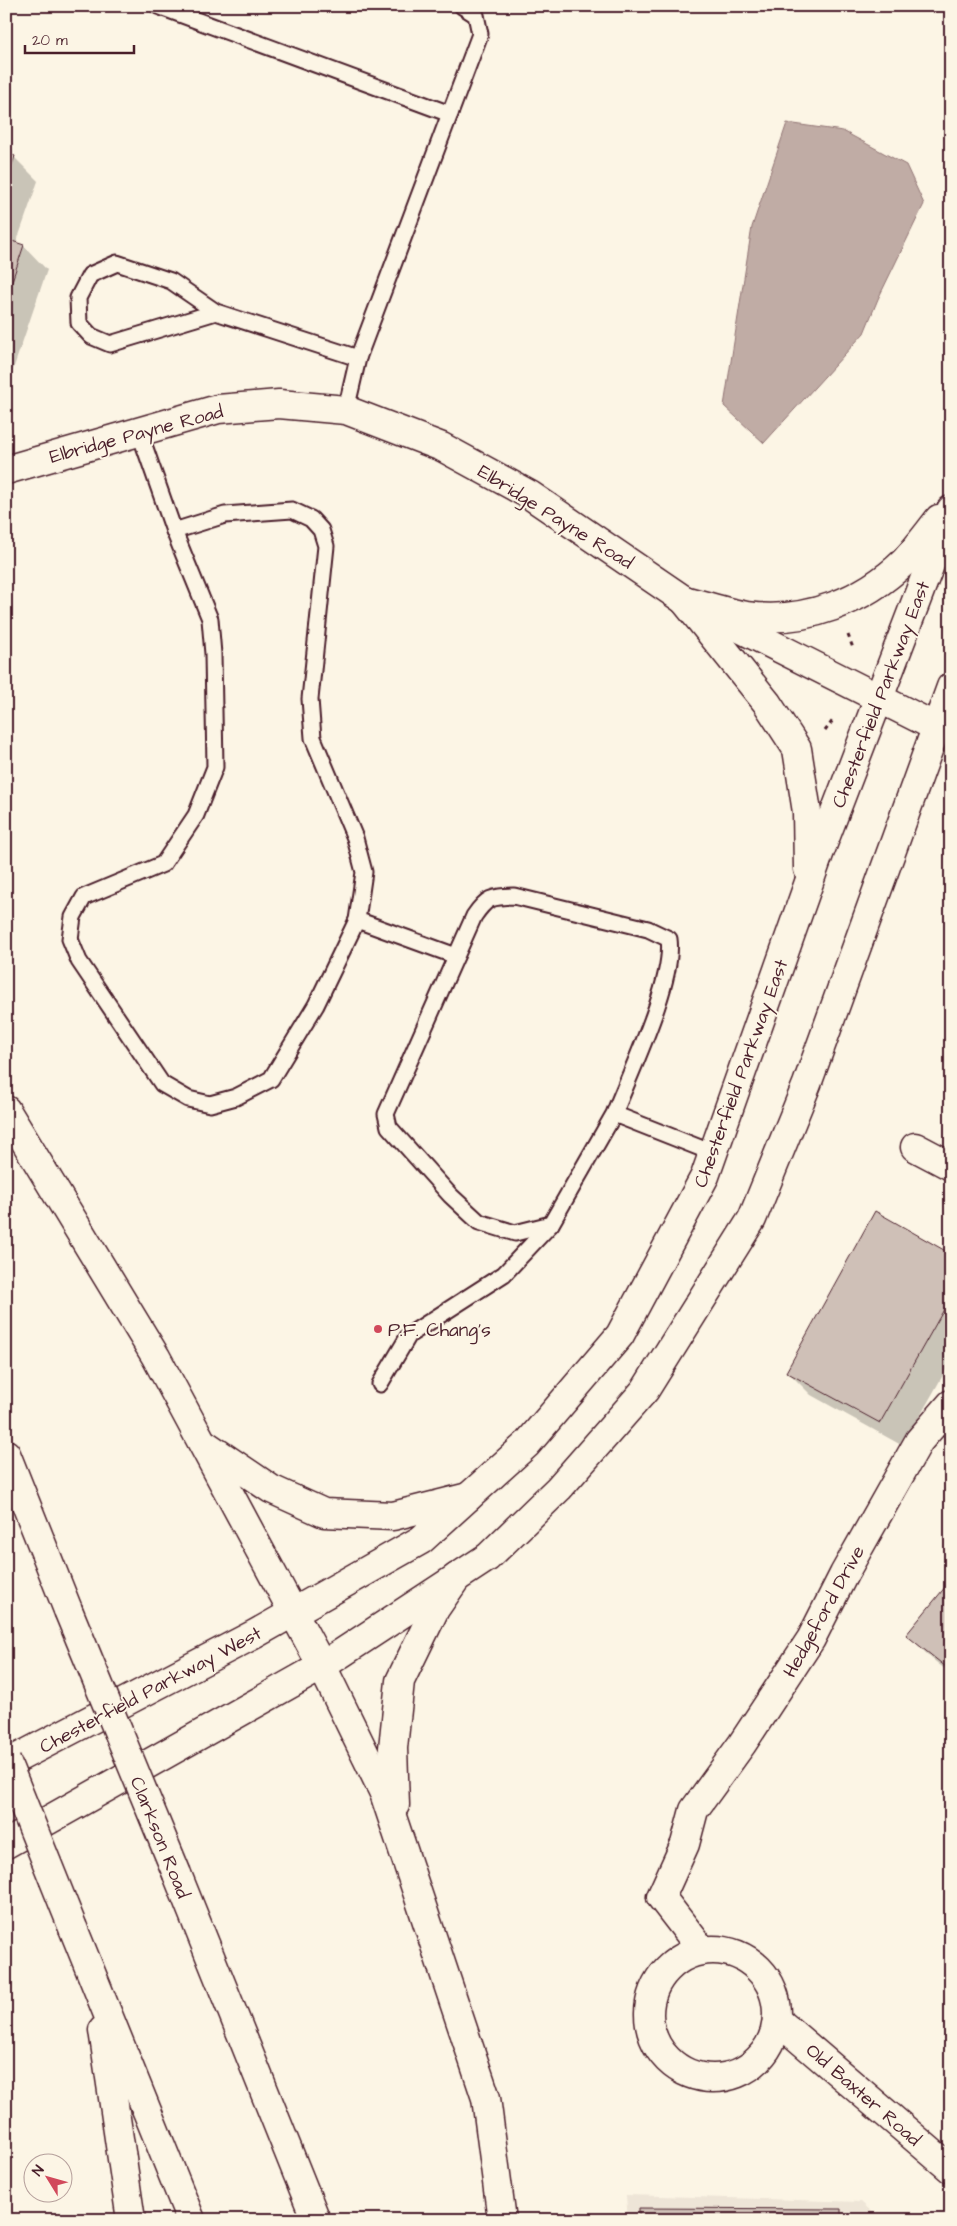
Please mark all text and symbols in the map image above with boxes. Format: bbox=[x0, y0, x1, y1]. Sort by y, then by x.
scale bar bbox=[25, 22, 134, 54]
text: 20 m bbox=[32, 30, 68, 51]
street label: Elbridge Payne Road bbox=[46, 398, 227, 472]
street label: Elbridge Payne Road bbox=[472, 458, 638, 577]
street label: Chesterfield Parkway East bbox=[826, 577, 938, 812]
street label: Chesterfield Parkway East bbox=[688, 955, 796, 1192]
place label: P.F. Chang's bbox=[388, 1317, 491, 1345]
marker: P.F. Chang's bbox=[372, 1323, 384, 1335]
street label: Hedgeford Drive bbox=[777, 1541, 873, 1683]
street label: Chesterfield Parkway West bbox=[35, 1620, 267, 1761]
street label: Clarkson Road bbox=[123, 1773, 196, 1903]
street label: Old Baxter Road bbox=[799, 2037, 927, 2153]
north arrow bbox=[22, 2154, 72, 2204]
text: N bbox=[28, 2161, 49, 2180]

